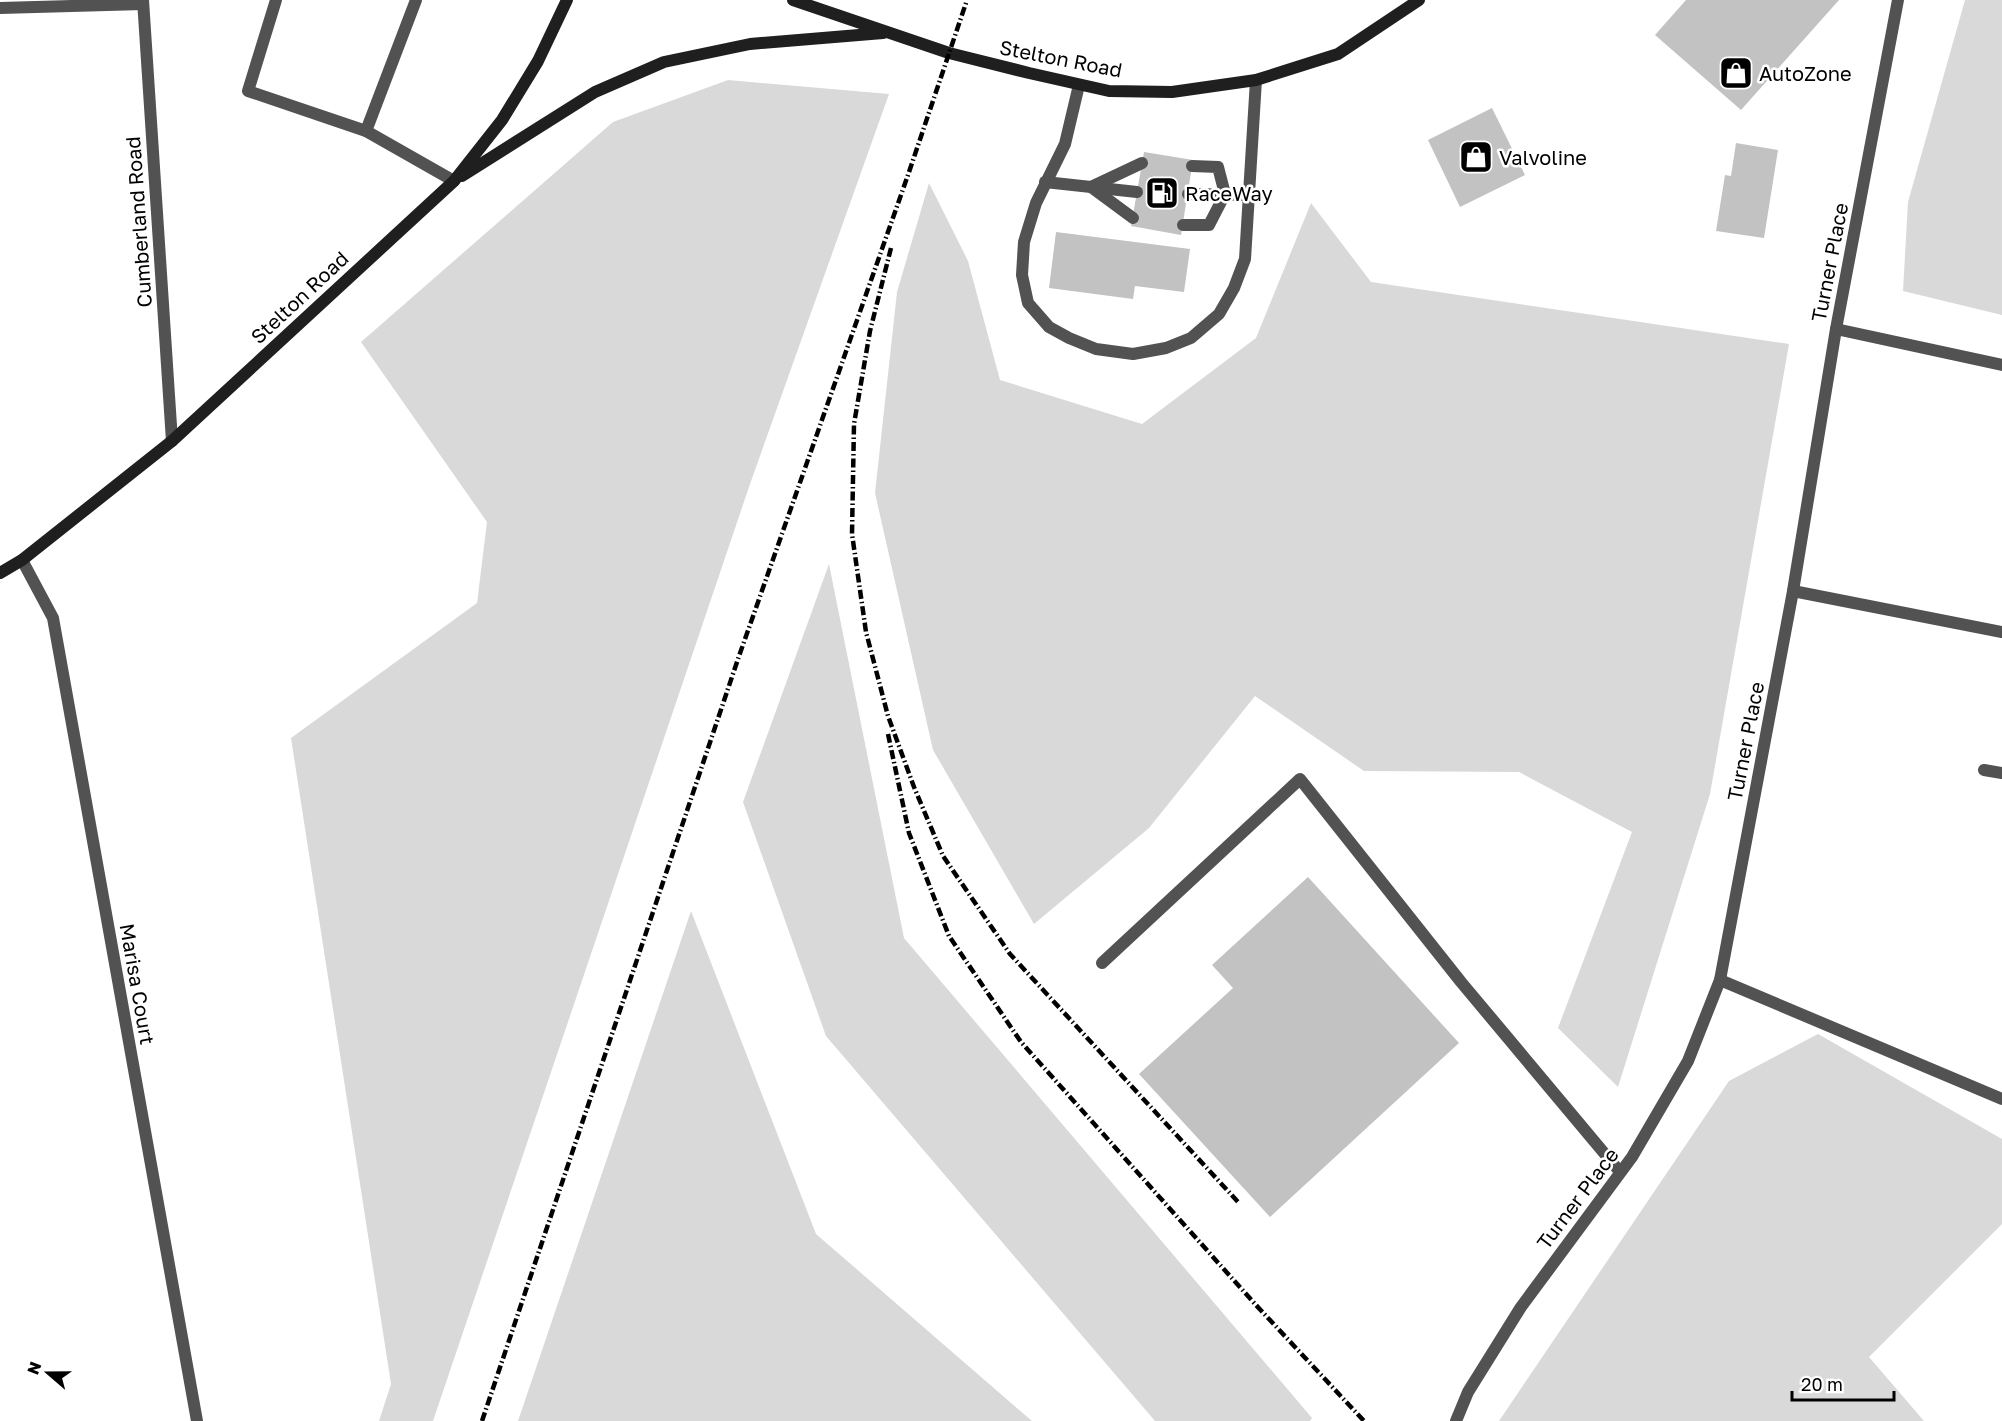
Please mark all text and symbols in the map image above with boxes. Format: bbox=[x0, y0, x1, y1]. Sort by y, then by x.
street label: Stelton Road bbox=[998, 34, 1124, 82]
shop icon: AutoZone bbox=[1718, 55, 1754, 91]
place label: AutoZone bbox=[1759, 61, 1852, 85]
street label: Cumberland Road bbox=[120, 136, 156, 308]
shop icon: Valvoline bbox=[1458, 139, 1494, 175]
place label: Valvoline bbox=[1499, 145, 1587, 169]
fuel station icon: RaceWay bbox=[1144, 175, 1180, 211]
place label: RaceWay bbox=[1185, 181, 1273, 205]
street label: Turner Place bbox=[1806, 201, 1852, 323]
street label: Stelton Road bbox=[245, 246, 353, 348]
street label: Turner Place bbox=[1722, 680, 1768, 802]
street label: Marisa Court bbox=[116, 922, 160, 1046]
street label: Turner Place bbox=[1531, 1143, 1623, 1253]
north arrow bbox=[18, 1343, 78, 1403]
text: N bbox=[22, 1359, 45, 1377]
scale bar bbox=[1792, 1364, 1894, 1402]
text: 20 m bbox=[1801, 1373, 1843, 1395]

